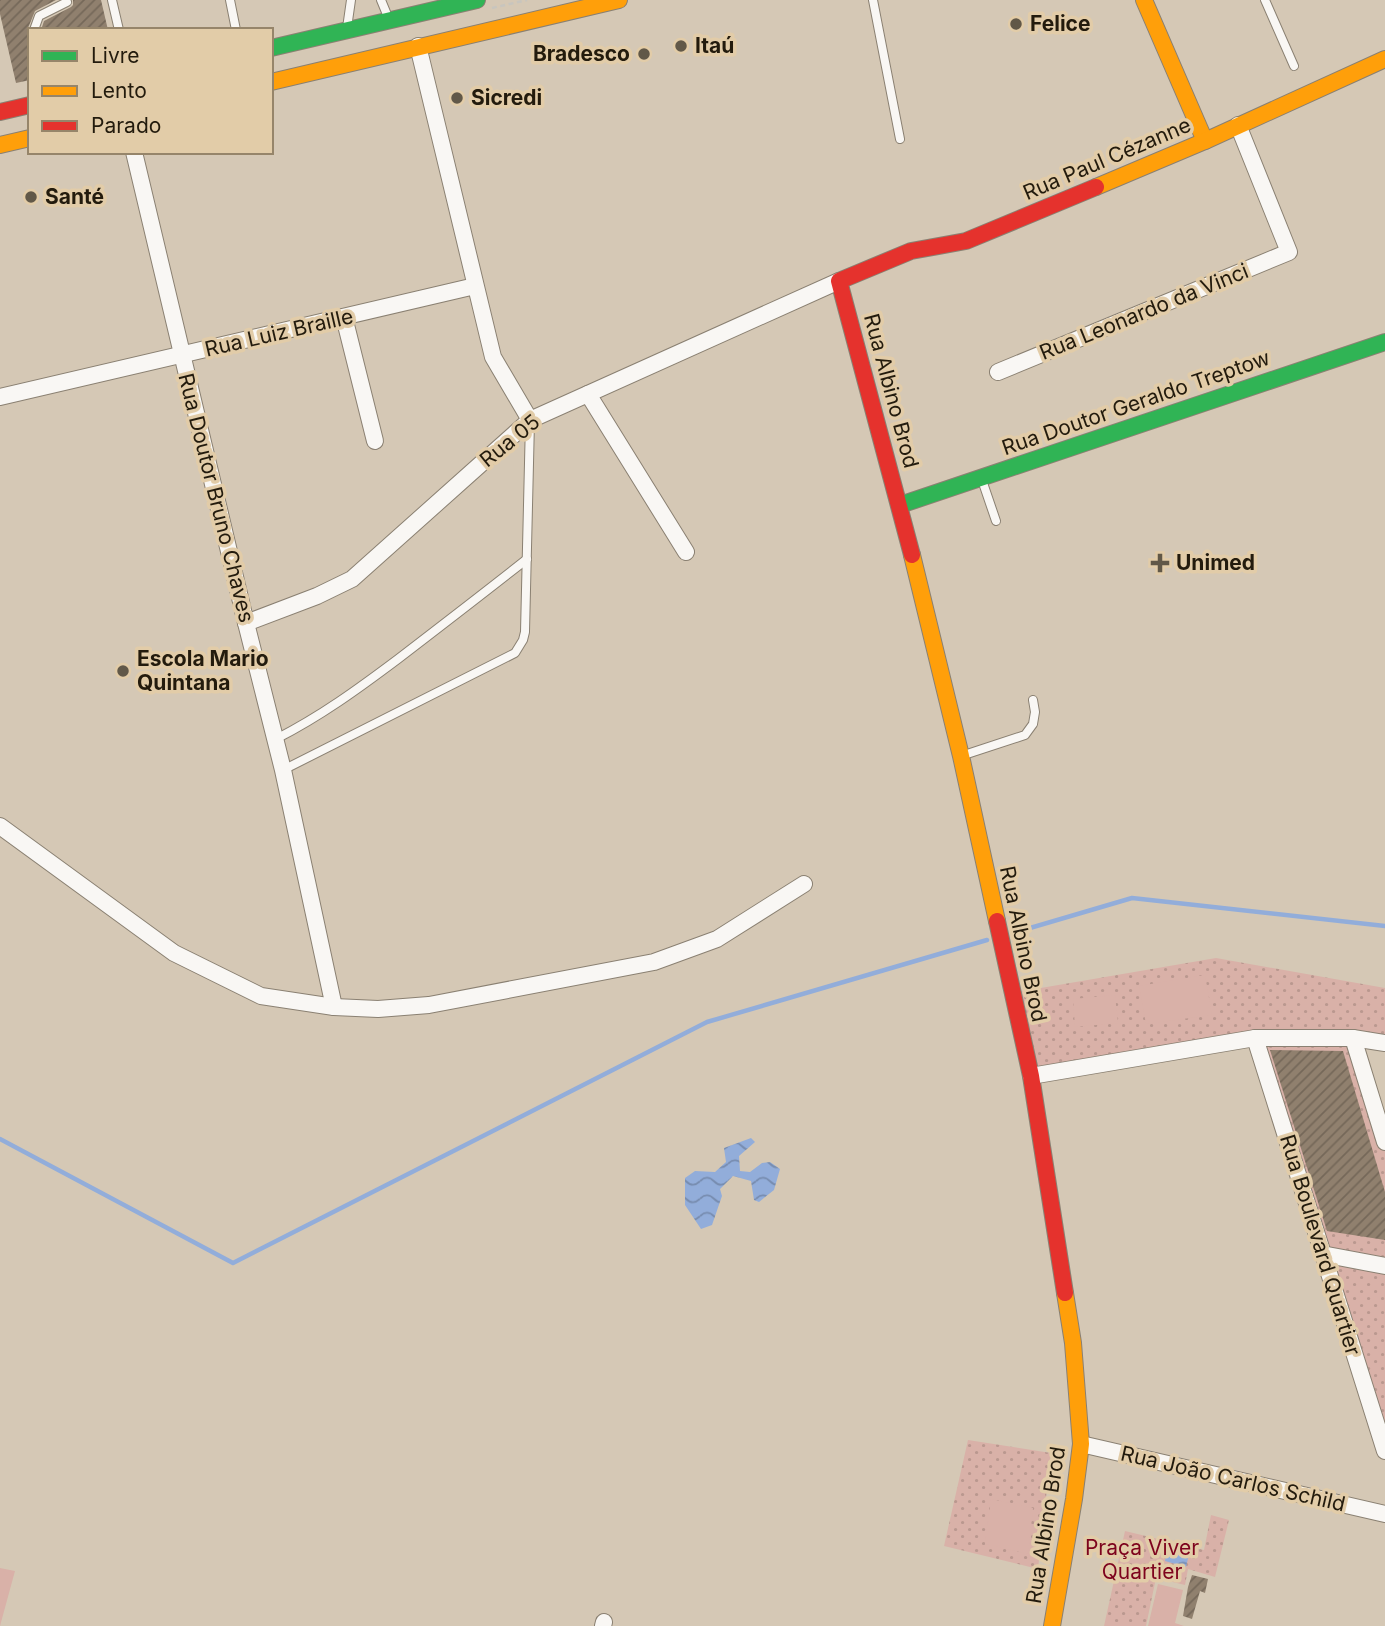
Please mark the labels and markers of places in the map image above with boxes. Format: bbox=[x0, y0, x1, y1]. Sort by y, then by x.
place label: Felice bbox=[1030, 11, 1090, 36]
marker: Felice bbox=[1008, 16, 1024, 32]
place label: Itaú bbox=[695, 33, 734, 58]
marker: Itaú bbox=[673, 38, 689, 54]
place label: Bradesco bbox=[533, 41, 630, 66]
marker: Bradesco bbox=[636, 46, 652, 62]
place label: Sicredi bbox=[471, 85, 542, 110]
marker: Sicredi bbox=[449, 90, 465, 106]
place label: Santé bbox=[45, 184, 104, 209]
marker: Santé bbox=[23, 189, 39, 205]
place label: Unimed bbox=[1176, 550, 1255, 575]
marker: Unimed bbox=[1150, 553, 1170, 573]
place label: Escola Mario Quintana bbox=[137, 646, 269, 695]
marker: Escola Mario Quintana bbox=[115, 663, 131, 679]

